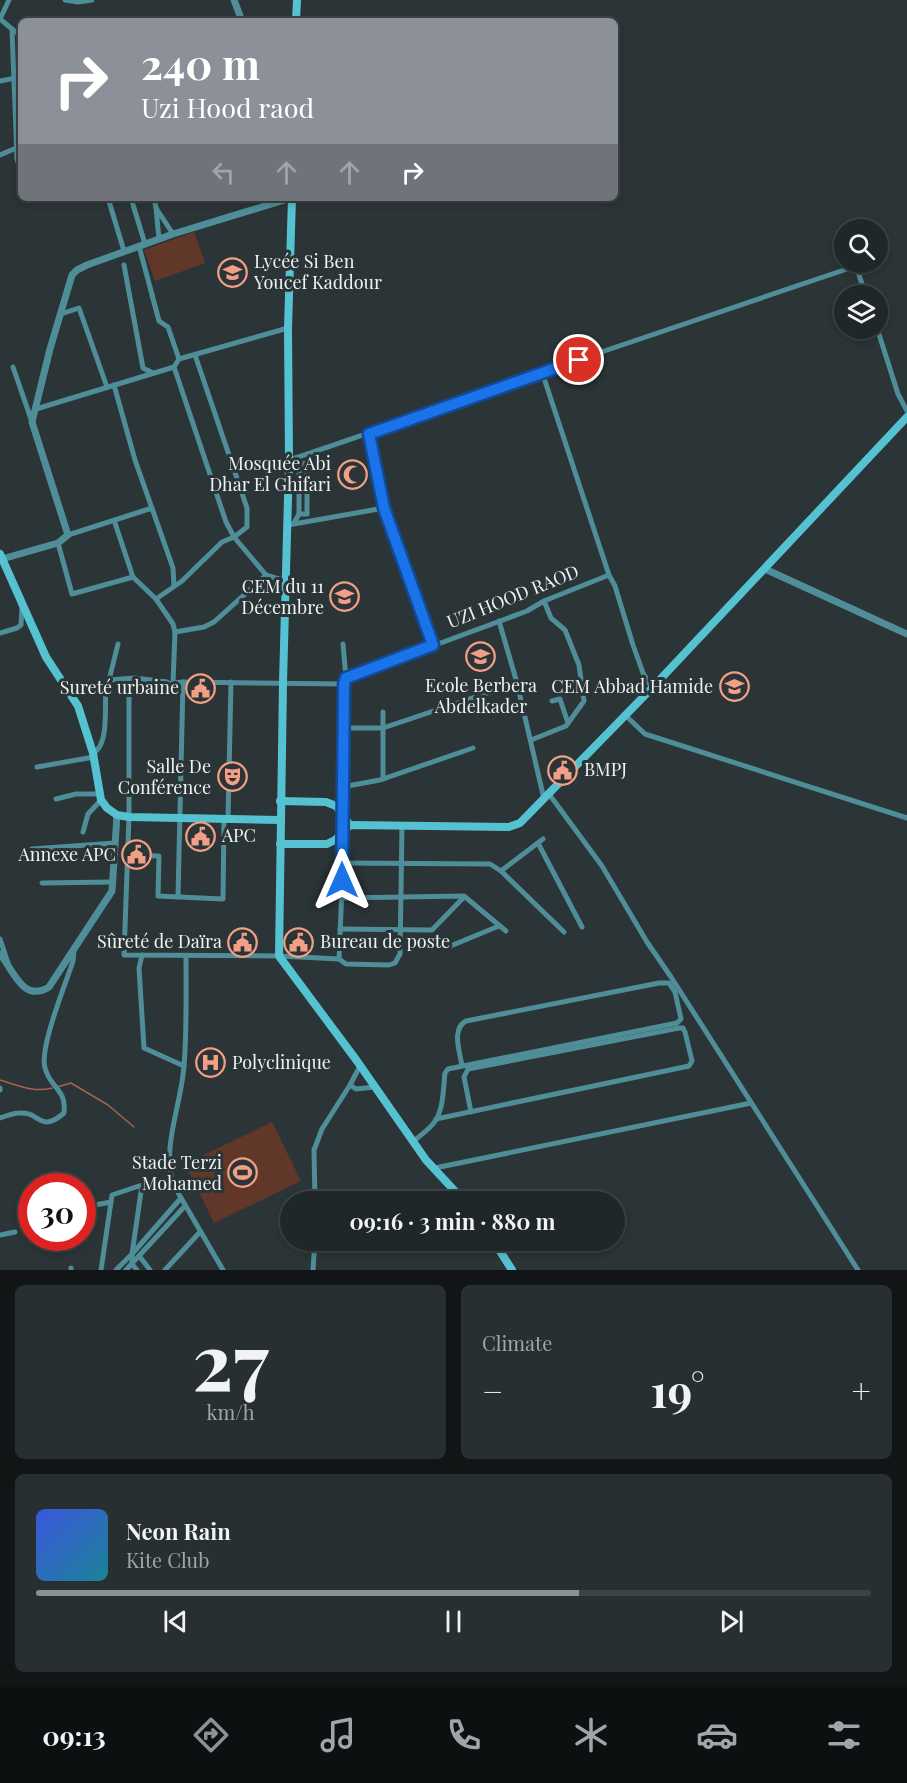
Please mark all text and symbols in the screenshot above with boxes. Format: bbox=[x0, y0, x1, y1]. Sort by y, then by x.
text: 240 m bbox=[141, 35, 260, 91]
icon: right bbox=[42, 42, 120, 120]
text: Uzi Hood raod bbox=[141, 89, 314, 125]
icon: left bbox=[207, 156, 240, 189]
icon: ahead bbox=[270, 156, 303, 189]
icon: ahead bbox=[333, 156, 366, 189]
icon: right bbox=[396, 156, 429, 189]
map controls bbox=[834, 219, 888, 339]
button: search bbox=[834, 219, 888, 273]
place label: Lycée Si Ben Youcef Kaddour bbox=[253, 249, 382, 294]
school or university icon: Lycée Si Ben Youcef Kaddour bbox=[217, 256, 249, 288]
button: layers bbox=[834, 285, 888, 339]
pin bbox=[553, 334, 604, 385]
icon: arrive bbox=[562, 343, 595, 376]
place label: Mosquée Abi Dhar El Ghifari bbox=[209, 451, 331, 496]
mosque icon: Mosquée Abi Dhar El Ghifari bbox=[336, 458, 368, 490]
street label: UZI HOOD RAOD bbox=[443, 559, 582, 633]
place label: CEM du 11 Décembre bbox=[241, 574, 324, 619]
school or university icon: CEM du 11 Décembre bbox=[329, 581, 361, 613]
school or university icon: Ecole Berbera Abdelkader bbox=[465, 641, 497, 673]
school or university icon: CEM Abbad Hamide bbox=[718, 671, 750, 703]
public building icon: Sureté urbaine bbox=[184, 672, 216, 704]
place label: Ecole Berbera Abdelkader bbox=[425, 673, 537, 718]
place label: CEM Abbad Hamide bbox=[551, 674, 713, 698]
place label: Sureté urbaine bbox=[60, 675, 179, 699]
place label: Salle De Conférence bbox=[118, 754, 211, 799]
public building icon: BMPJ bbox=[547, 754, 579, 786]
place label: BMPJ bbox=[584, 757, 627, 781]
theatre icon: Salle De Conférence bbox=[216, 761, 248, 793]
public building icon: APC bbox=[185, 820, 217, 852]
place label: APC bbox=[221, 823, 256, 847]
public building icon: Annexe APC bbox=[121, 839, 153, 871]
place label: Annexe APC bbox=[17, 842, 116, 866]
position arrow bbox=[310, 848, 374, 912]
public building icon: Sûreté de Daïra bbox=[227, 926, 259, 958]
public building icon: Bureau de poste bbox=[283, 926, 315, 958]
place label: Sûreté de Daïra bbox=[97, 929, 222, 953]
place label: Bureau de poste bbox=[320, 929, 450, 953]
hospital icon: Polyclinique bbox=[195, 1047, 227, 1079]
place label: Polyclinique bbox=[232, 1050, 331, 1074]
place label: Stade Terzi Mohamed bbox=[132, 1150, 223, 1195]
sports icon: Stade Terzi Mohamed bbox=[227, 1157, 259, 1189]
speed limit sign: 30 bbox=[18, 1173, 96, 1251]
text: 09:16 · 3 min · 880 m bbox=[349, 1206, 556, 1236]
text: 27 bbox=[192, 1307, 269, 1411]
text: Climate bbox=[482, 1329, 552, 1356]
text: 19° bbox=[650, 1359, 705, 1419]
text: − bbox=[482, 1368, 503, 1412]
text: + bbox=[852, 1368, 871, 1412]
text: km/h bbox=[207, 1398, 254, 1425]
text: Neon Rain bbox=[126, 1516, 231, 1546]
text: Kite Club bbox=[126, 1546, 210, 1573]
icon: previous bbox=[159, 1605, 192, 1638]
icon: pause bbox=[437, 1605, 470, 1638]
icon: next bbox=[715, 1605, 748, 1638]
icon: directions bbox=[190, 1714, 232, 1756]
icon: music bbox=[317, 1714, 359, 1756]
icon: phone bbox=[443, 1714, 485, 1756]
icon: climate bbox=[570, 1714, 612, 1756]
icon: car bbox=[696, 1714, 738, 1756]
icon: filters bbox=[823, 1714, 865, 1756]
text: 09:13 bbox=[42, 1717, 106, 1753]

